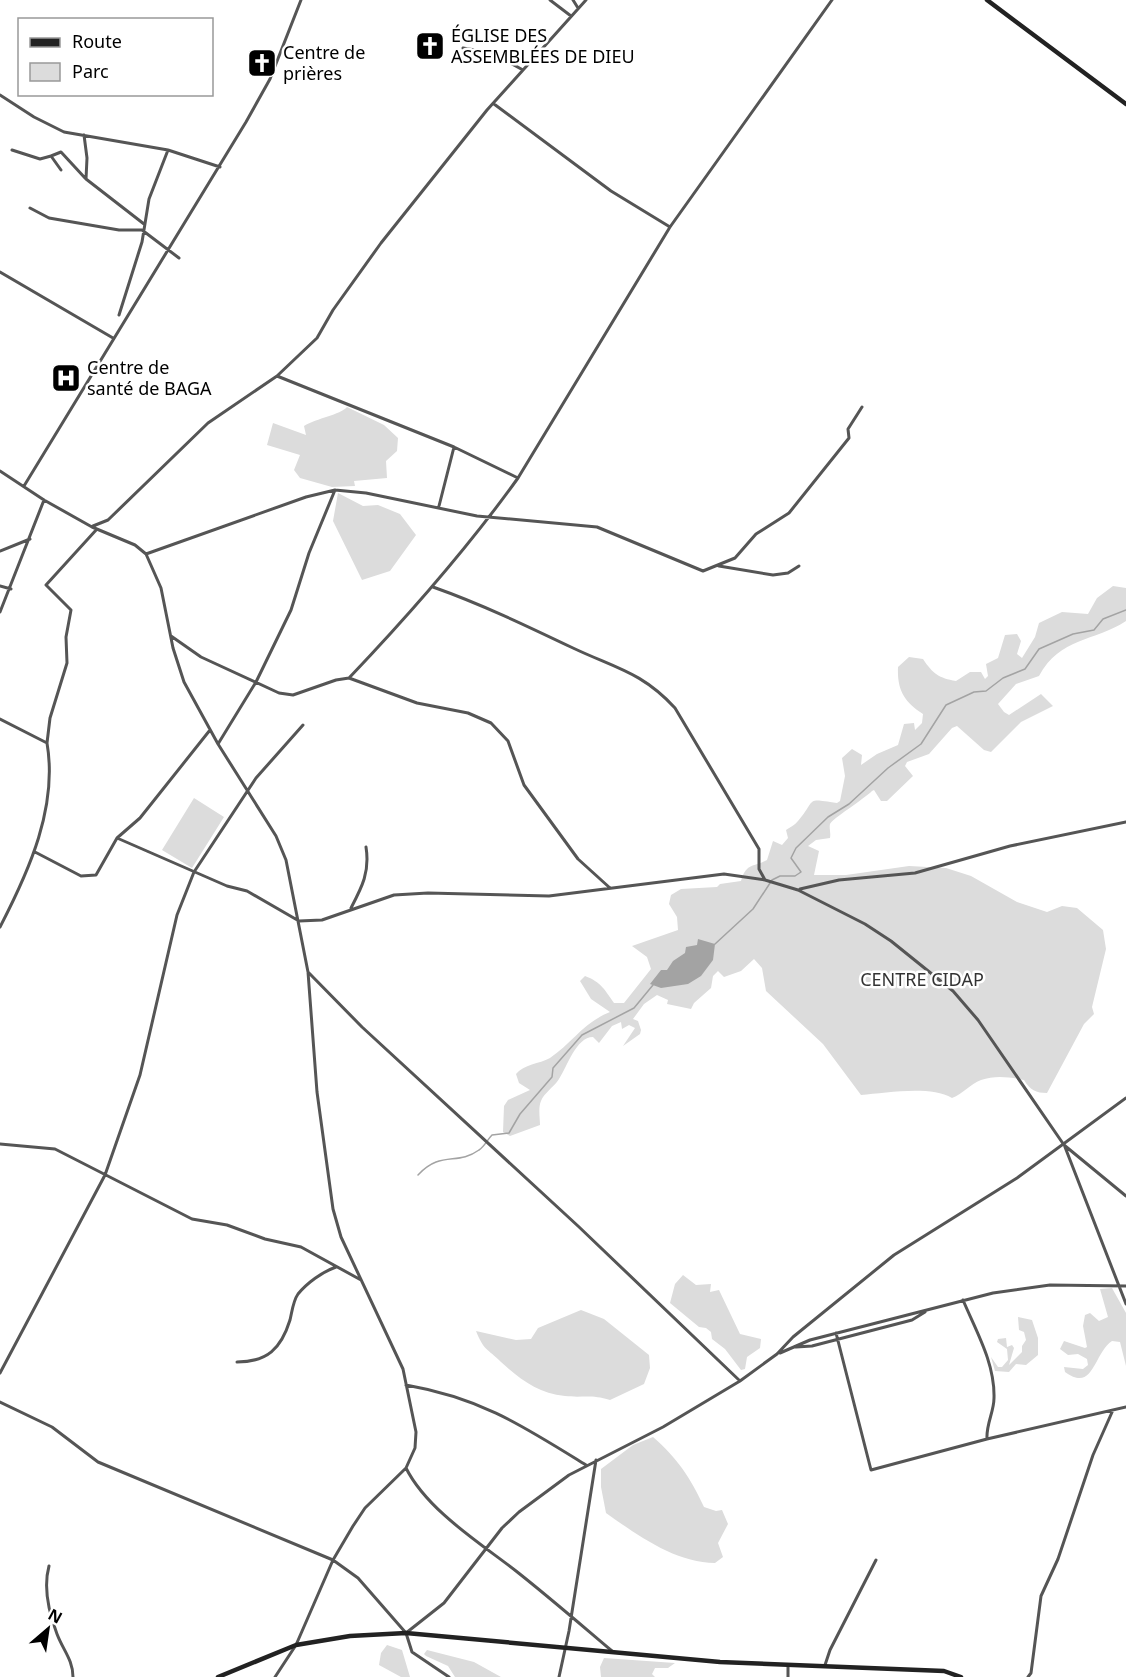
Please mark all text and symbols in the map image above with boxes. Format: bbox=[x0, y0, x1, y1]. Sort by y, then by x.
legend bbox=[18, 18, 213, 96]
place label: ÉGLISE DES ASSEMBLÉES DE DIEU bbox=[451, 23, 635, 68]
text: Route bbox=[72, 29, 122, 53]
church icon: ÉGLISE DES ASSEMBLÉES DE DIEU bbox=[414, 30, 446, 62]
place label: Centre de prières bbox=[283, 40, 365, 85]
church icon: Centre de prières bbox=[246, 47, 278, 79]
text: Parc bbox=[72, 59, 109, 83]
place label: Centre de santé de BAGA bbox=[87, 355, 212, 400]
hospital icon: Centre de santé de BAGA bbox=[50, 362, 82, 394]
park label: CENTRE CIDAP bbox=[860, 967, 984, 991]
north arrow bbox=[18, 1599, 78, 1659]
text: N bbox=[44, 1603, 66, 1629]

